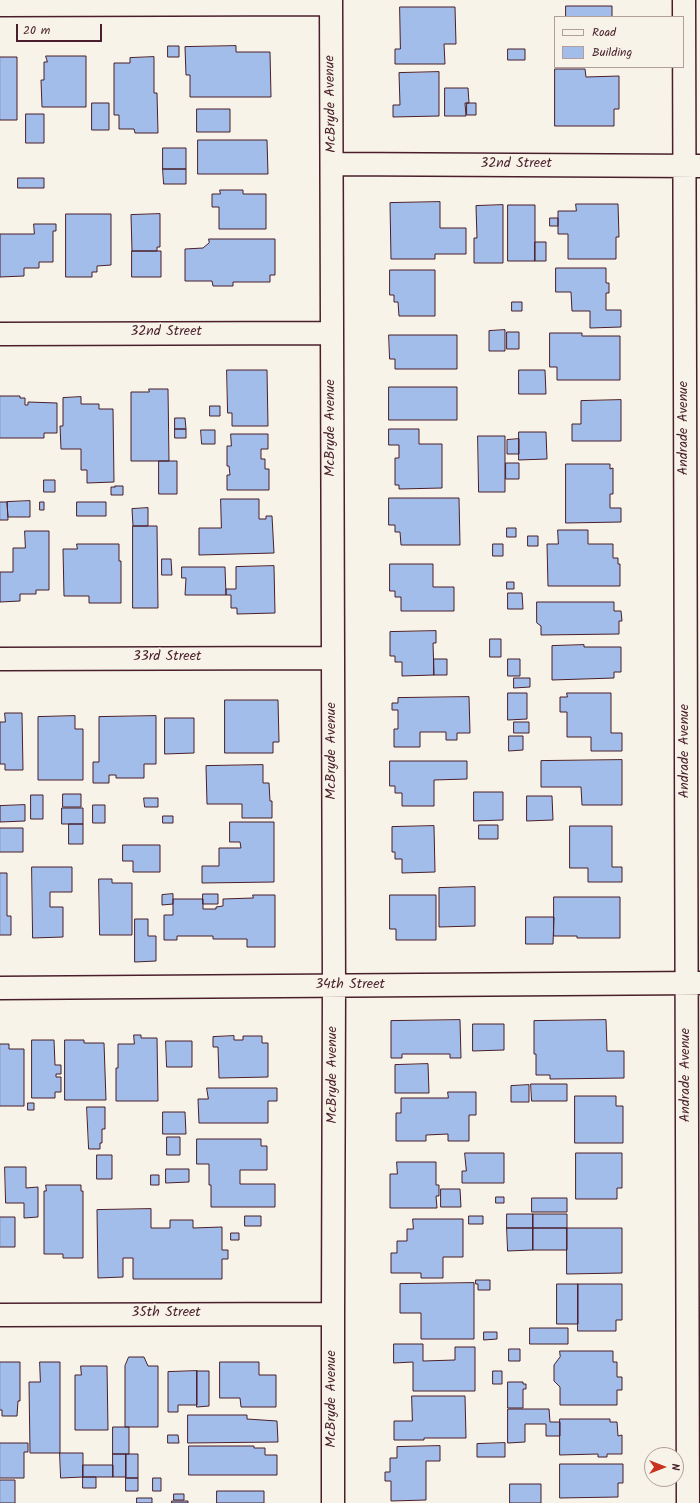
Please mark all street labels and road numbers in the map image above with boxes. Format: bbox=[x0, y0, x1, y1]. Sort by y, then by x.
street label: McBryde Avenue bbox=[323, 55, 341, 153]
street label: 32nd Street bbox=[480, 157, 552, 173]
street label: 32nd Street bbox=[130, 325, 202, 341]
street label: McBryde Avenue bbox=[324, 379, 340, 477]
street label: Andrade Avenue bbox=[677, 381, 693, 475]
street label: 33rd Street bbox=[133, 650, 201, 666]
street label: McBryde Avenue bbox=[325, 702, 341, 800]
street label: Andrade Avenue bbox=[678, 704, 694, 798]
street label: 34th Street bbox=[315, 978, 385, 994]
street label: McBryde Avenue bbox=[326, 1026, 342, 1124]
street label: Andrade Avenue bbox=[679, 1028, 695, 1122]
street label: 35th Street bbox=[131, 1306, 201, 1322]
street label: McBryde Avenue bbox=[325, 1350, 341, 1448]

